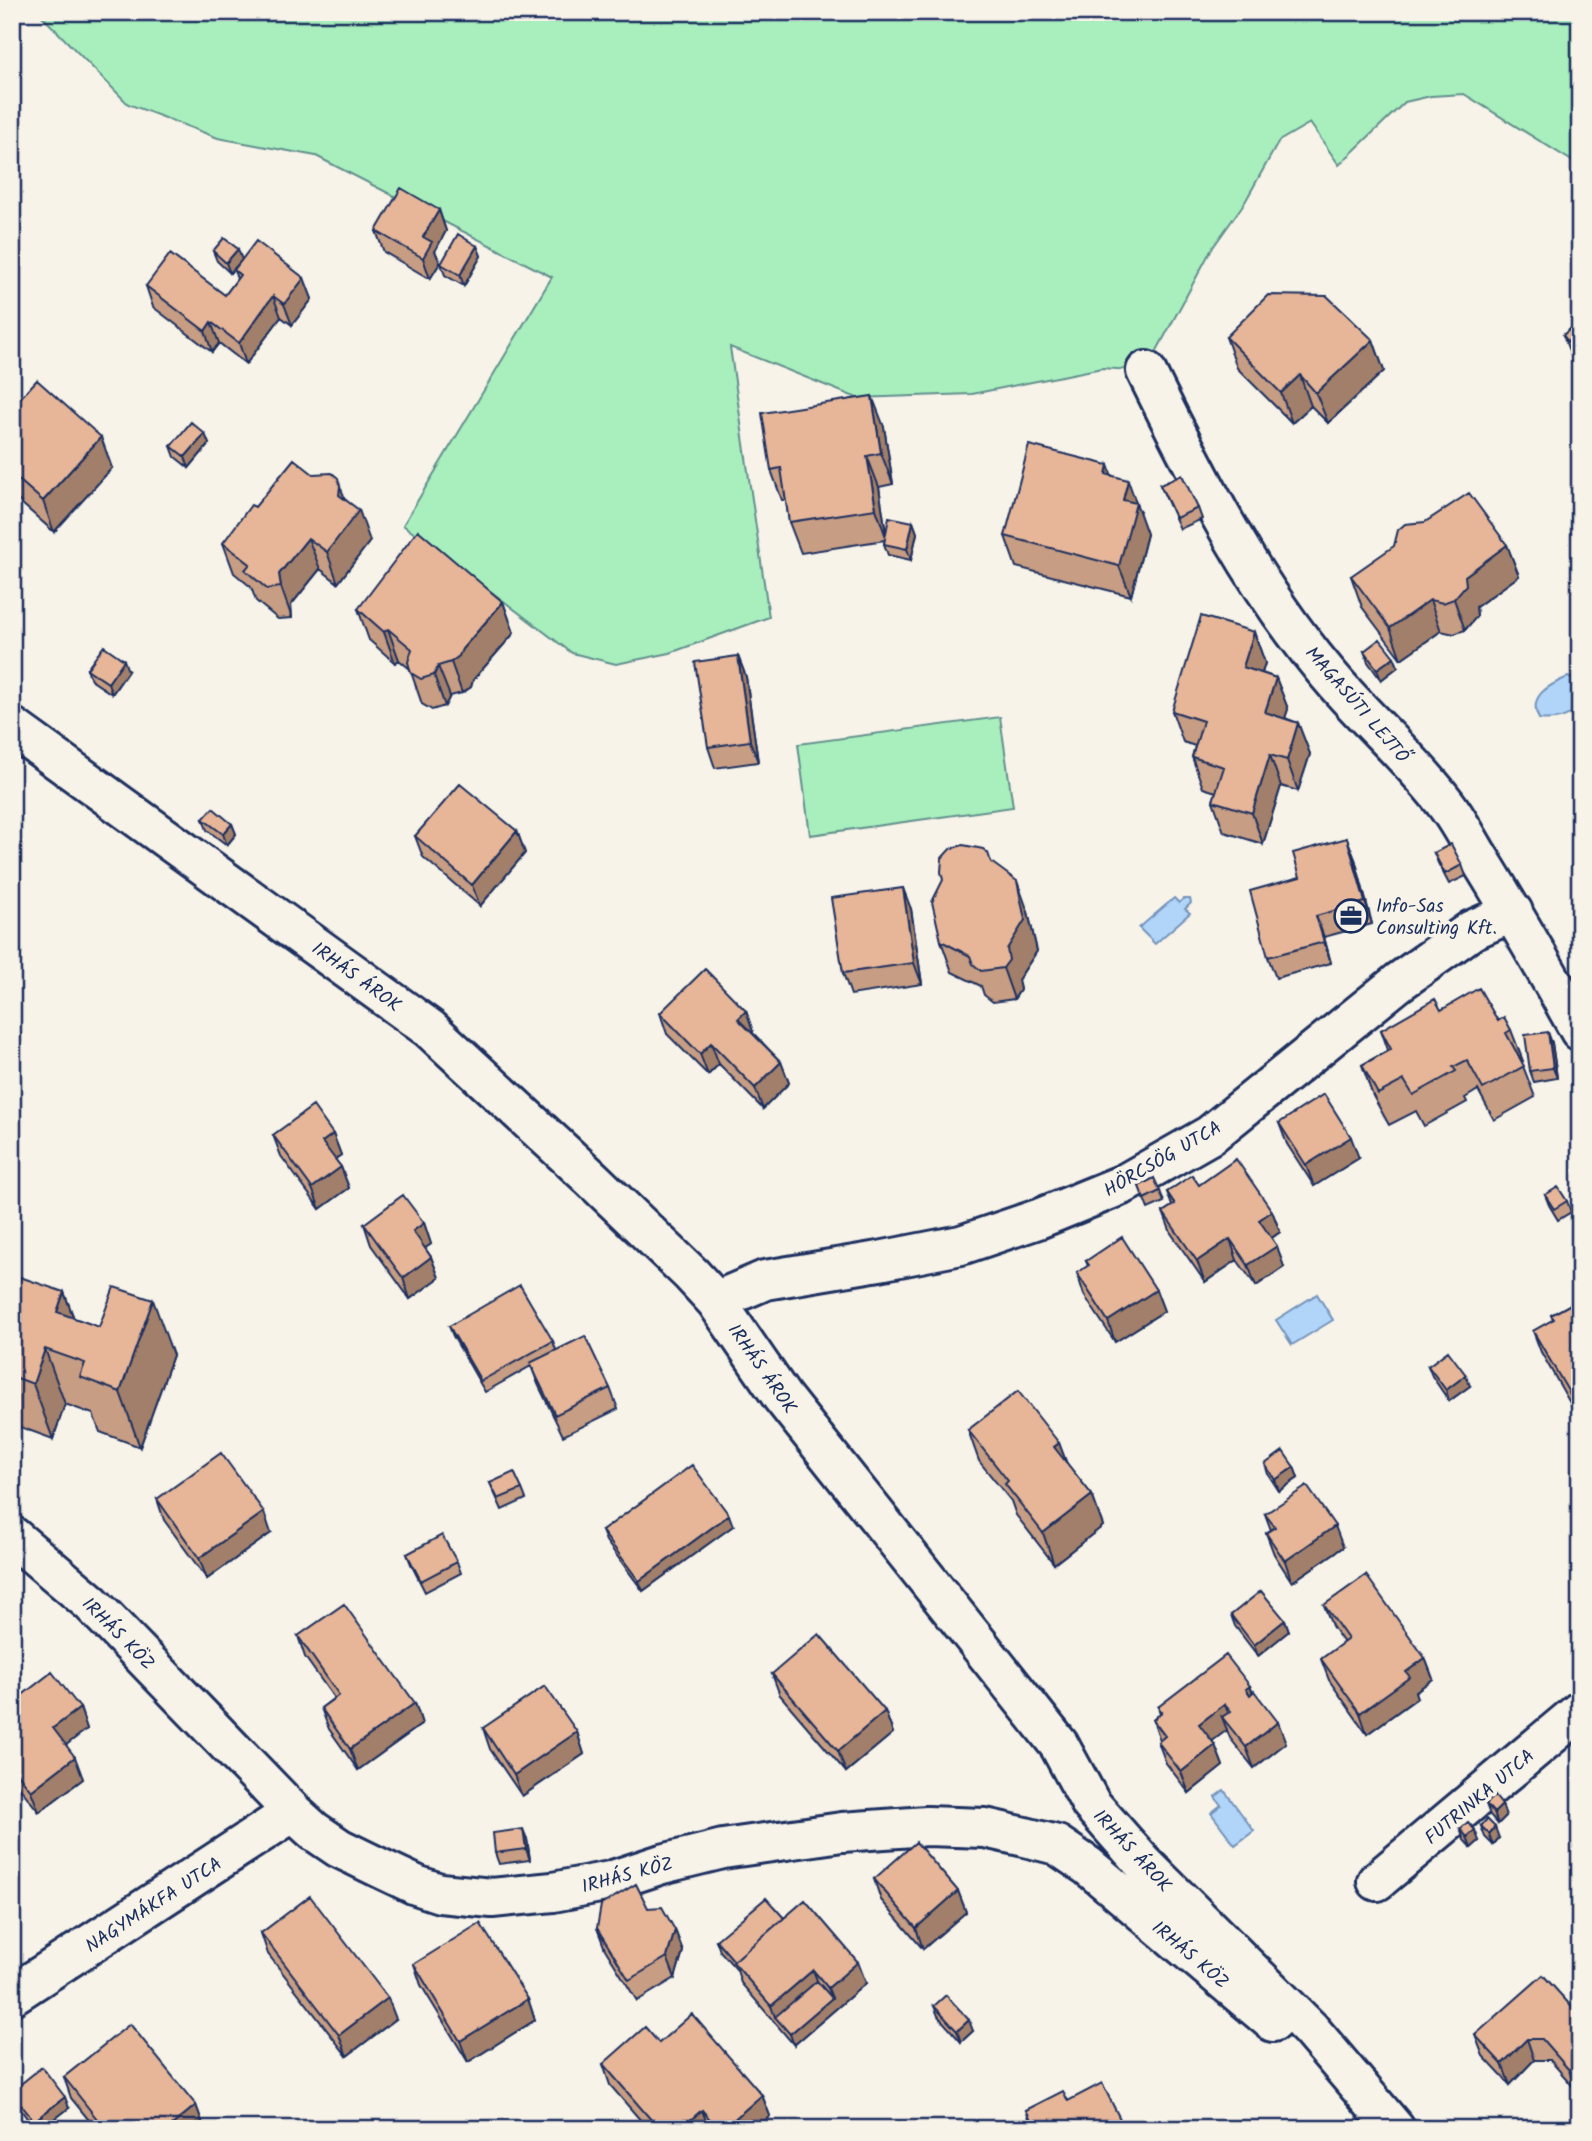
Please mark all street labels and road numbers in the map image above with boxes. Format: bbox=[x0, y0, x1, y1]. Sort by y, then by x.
street label: MAGASÚTI LEJTŐ bbox=[1297, 640, 1417, 772]
street label: IRHÁS ÁROK bbox=[305, 935, 408, 1021]
street label: HÖRCSÖG UTCA bbox=[1098, 1114, 1228, 1206]
street label: IRHÁS ÁROK bbox=[719, 1318, 804, 1421]
street label: IRHÁS KÖZ bbox=[74, 1591, 161, 1678]
street label: FUTRINKA UTCA bbox=[1418, 1742, 1542, 1853]
street label: IRHÁS ÁROK bbox=[1085, 1803, 1179, 1900]
street label: IRHÁS KÖZ bbox=[578, 1849, 677, 1903]
street label: NAGYMÁKFA UTCA bbox=[80, 1850, 229, 1961]
street label: IRHÁS KÖZ bbox=[1144, 1914, 1235, 1997]

